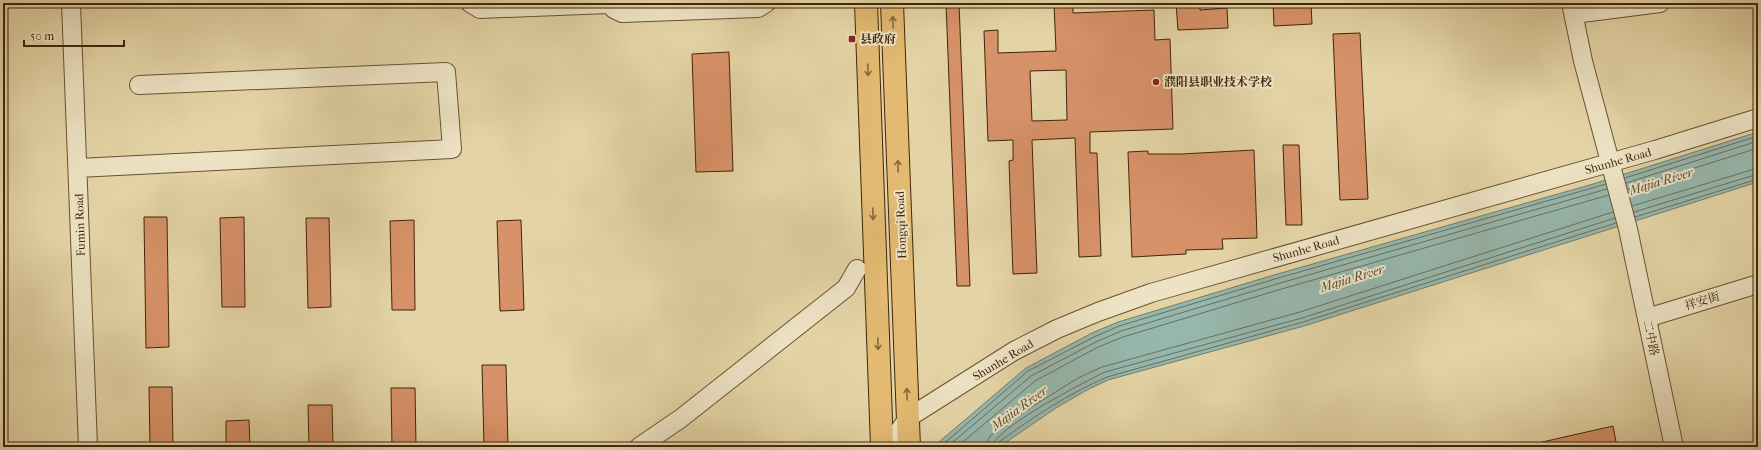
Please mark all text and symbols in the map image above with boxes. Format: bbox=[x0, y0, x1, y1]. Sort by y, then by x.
one-way arrow bbox=[889, 16, 896, 29]
scale bar bbox=[24, 22, 124, 48]
text: 50 m bbox=[30, 29, 54, 43]
place label: 县政府 bbox=[860, 32, 896, 46]
marker: 县政府 bbox=[847, 34, 857, 44]
one-way arrow bbox=[864, 63, 872, 76]
place label: 濮阳县职业技术学校 bbox=[1164, 75, 1272, 89]
marker: 濮阳县职业技术学校 bbox=[1151, 77, 1161, 87]
street label: Shunhe Road bbox=[1583, 145, 1653, 177]
one-way arrow bbox=[895, 160, 902, 173]
water label: Majia River bbox=[1626, 164, 1696, 198]
street label: Hongqi Road bbox=[893, 190, 909, 259]
street label: Fumin Road bbox=[72, 193, 88, 257]
one-way arrow bbox=[870, 207, 877, 220]
street label: Shunhe Road bbox=[1271, 233, 1341, 265]
water label: Majia River bbox=[1317, 261, 1387, 295]
street label: 祥安街 bbox=[1683, 289, 1722, 313]
street label: 二中路 bbox=[1640, 319, 1662, 357]
street label: Shunhe Road bbox=[970, 336, 1036, 384]
one-way arrow bbox=[875, 337, 882, 350]
water label: Majia River bbox=[987, 382, 1051, 434]
one-way arrow bbox=[904, 388, 911, 401]

